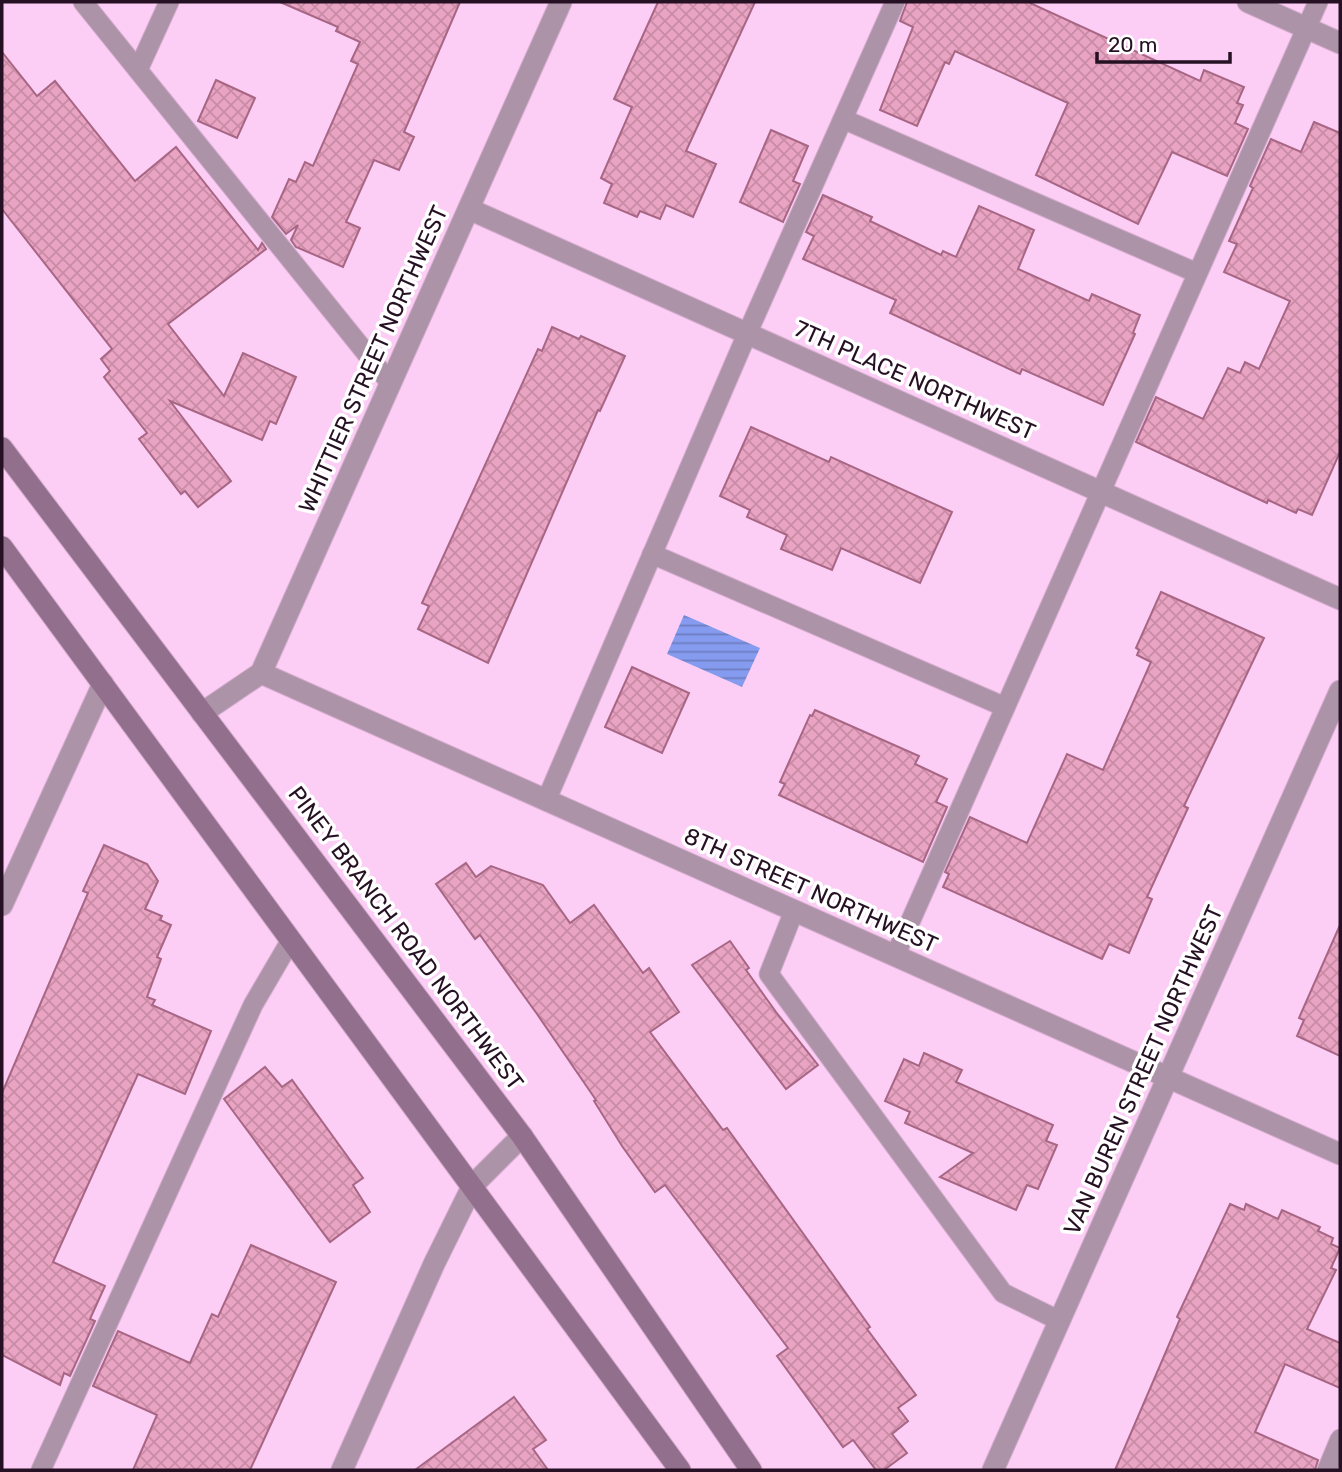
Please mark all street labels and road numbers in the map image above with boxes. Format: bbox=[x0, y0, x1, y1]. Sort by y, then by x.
street label: WHITTIER STREET NORTHWEST bbox=[292, 201, 454, 517]
street label: 7TH PLACE NORTHWEST bbox=[790, 314, 1040, 446]
street label: PINEY BRANCH ROAD NORTHWEST bbox=[283, 781, 529, 1095]
street label: 8TH STREET NORTHWEST bbox=[680, 821, 942, 959]
street label: VAN BUREN STREET NORTHWEST bbox=[1057, 901, 1229, 1239]

